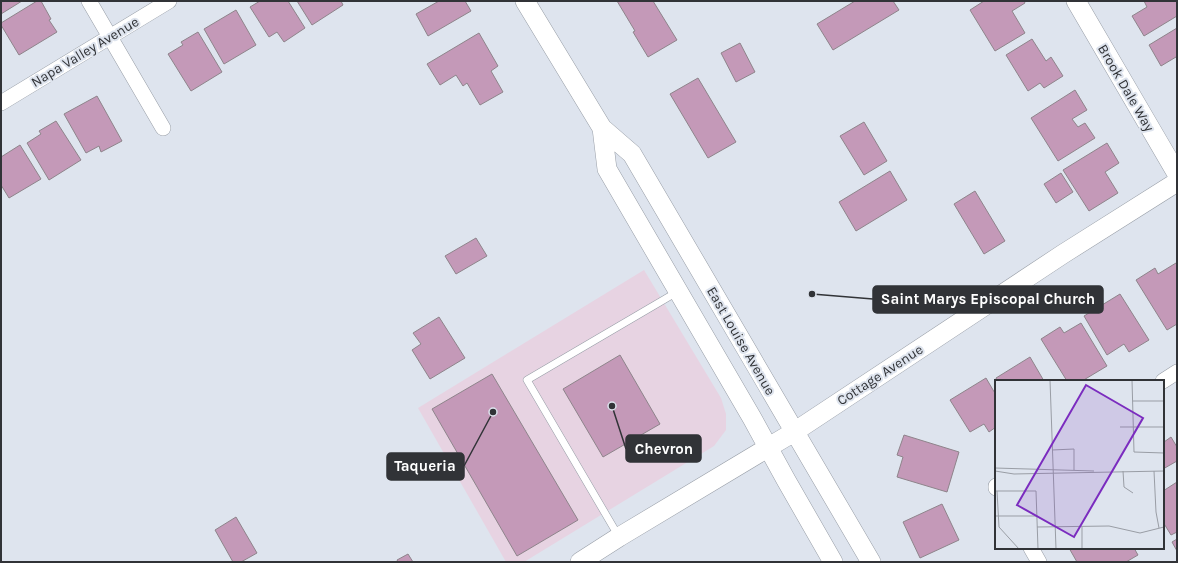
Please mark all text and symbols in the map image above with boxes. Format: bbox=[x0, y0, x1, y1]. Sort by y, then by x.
street label: Napa Valley Avenue bbox=[28, 13, 142, 91]
street label: Brook Dale Way bbox=[1094, 41, 1158, 135]
street label: East Louise Avenue bbox=[703, 284, 779, 398]
callout: Saint Marys Episcopal Church bbox=[873, 286, 1103, 313]
text: Saint Marys Episcopal Church bbox=[881, 290, 1095, 308]
street label: Cottage Avenue bbox=[834, 341, 926, 409]
inset map bbox=[995, 380, 1164, 549]
callout: Chevron bbox=[626, 435, 701, 462]
text: Chevron bbox=[635, 440, 693, 458]
callout: Taqueria bbox=[387, 453, 464, 480]
text: Taqueria bbox=[394, 457, 456, 475]

